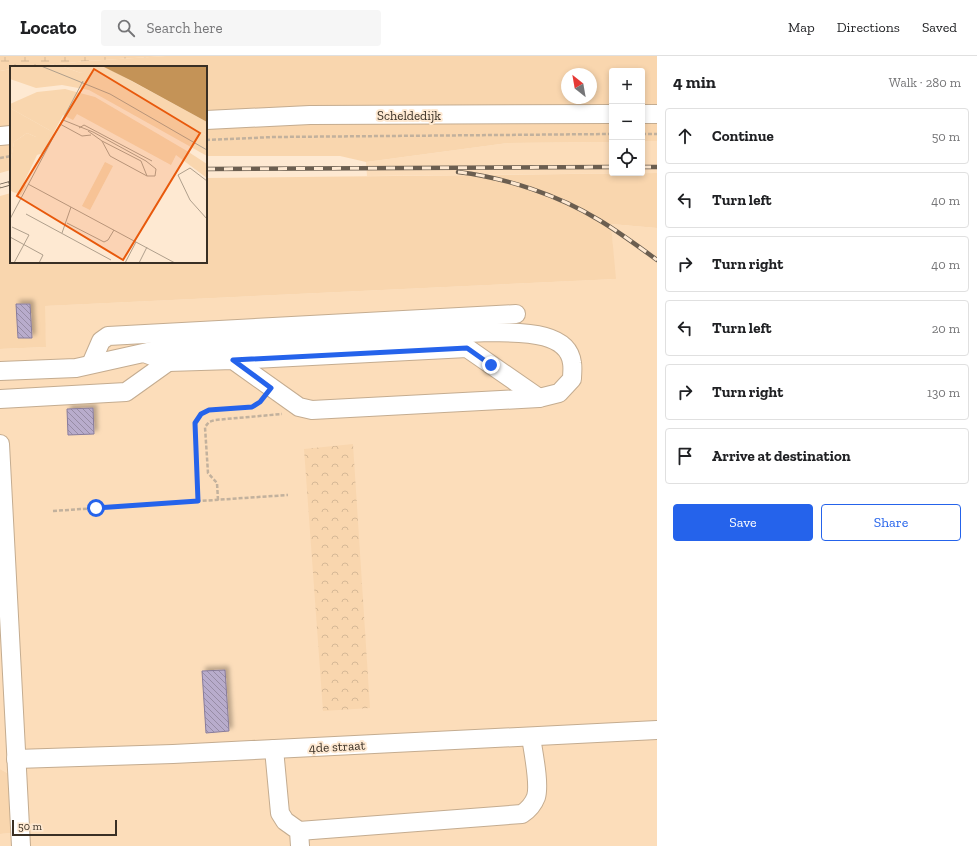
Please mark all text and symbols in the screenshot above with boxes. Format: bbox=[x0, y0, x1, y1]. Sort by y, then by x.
search box bbox=[101, 10, 381, 46]
text: Locato bbox=[20, 16, 77, 39]
icon: search bbox=[115, 17, 137, 39]
text: Search here bbox=[147, 19, 223, 37]
text: Map bbox=[788, 19, 815, 36]
text: Directions bbox=[837, 19, 900, 36]
text: Saved bbox=[922, 19, 957, 36]
inset map bbox=[10, 66, 207, 263]
north arrow bbox=[561, 68, 597, 104]
map controls bbox=[609, 68, 645, 176]
button: + bbox=[609, 68, 645, 104]
text: 4 min bbox=[673, 72, 716, 92]
text: Walk · 280 m bbox=[889, 75, 961, 90]
button: − bbox=[609, 104, 645, 140]
street label: Scheldedijk bbox=[377, 108, 441, 124]
icon: ahead bbox=[674, 125, 696, 147]
text: Continue bbox=[712, 127, 774, 145]
text: 50 m bbox=[932, 129, 960, 144]
button: locate bbox=[609, 140, 645, 176]
icon: left bbox=[674, 189, 696, 211]
text: Turn left bbox=[712, 191, 772, 209]
text: 40 m bbox=[931, 193, 960, 208]
icon: right bbox=[674, 253, 696, 275]
text: Turn right bbox=[712, 255, 783, 273]
text: 40 m bbox=[931, 257, 960, 272]
icon: left bbox=[674, 317, 696, 339]
text: Turn left bbox=[712, 319, 772, 337]
text: 20 m bbox=[932, 321, 960, 336]
route end bbox=[482, 356, 500, 374]
icon: right bbox=[674, 381, 696, 403]
text: Turn right bbox=[712, 383, 783, 401]
text: 130 m bbox=[927, 385, 960, 400]
icon: arrive bbox=[674, 445, 696, 467]
text: Arrive at destination bbox=[712, 447, 851, 465]
route start bbox=[87, 499, 105, 517]
button: Save bbox=[673, 504, 813, 541]
button: Share bbox=[821, 504, 961, 541]
street label: 4de straat bbox=[308, 738, 366, 755]
scale bar bbox=[12, 818, 117, 837]
text: 50 m bbox=[18, 820, 42, 833]

